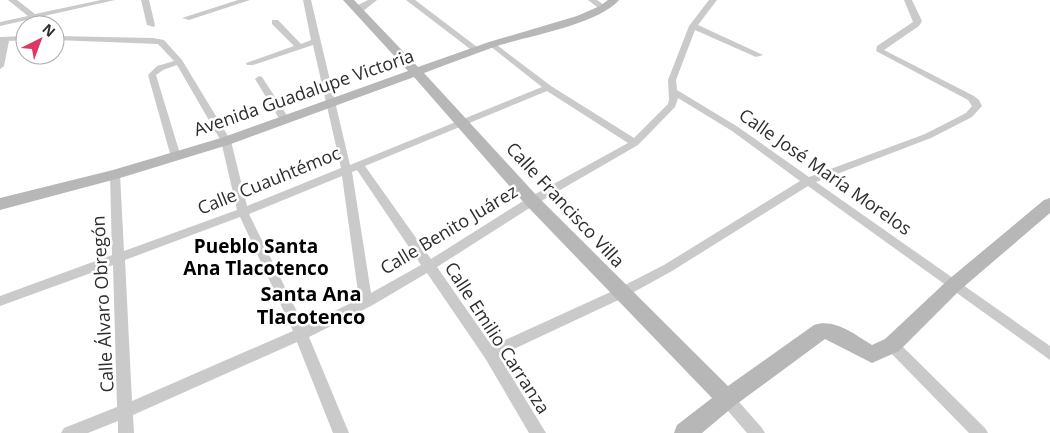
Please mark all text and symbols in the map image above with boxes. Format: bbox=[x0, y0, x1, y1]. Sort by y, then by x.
north arrow bbox=[15, 15, 65, 65]
text: N bbox=[38, 19, 60, 41]
street label: Avenida Guadalupe Victoria bbox=[190, 43, 417, 141]
street label: Calle José María Morelos bbox=[735, 102, 917, 240]
street label: Calle Francisco Villa bbox=[501, 136, 630, 272]
street label: Calle Cuauhtémoc bbox=[194, 140, 344, 220]
street label: Calle Benito Juárez bbox=[375, 179, 522, 280]
street label: Calle Álvaro Obregón bbox=[85, 215, 119, 393]
district label: Pueblo Santa Ana Tlacotenco bbox=[183, 233, 329, 281]
street label: Calle Emilio Carranza bbox=[440, 257, 556, 418]
district label: Santa Ana Tlacotenco bbox=[257, 280, 365, 330]

